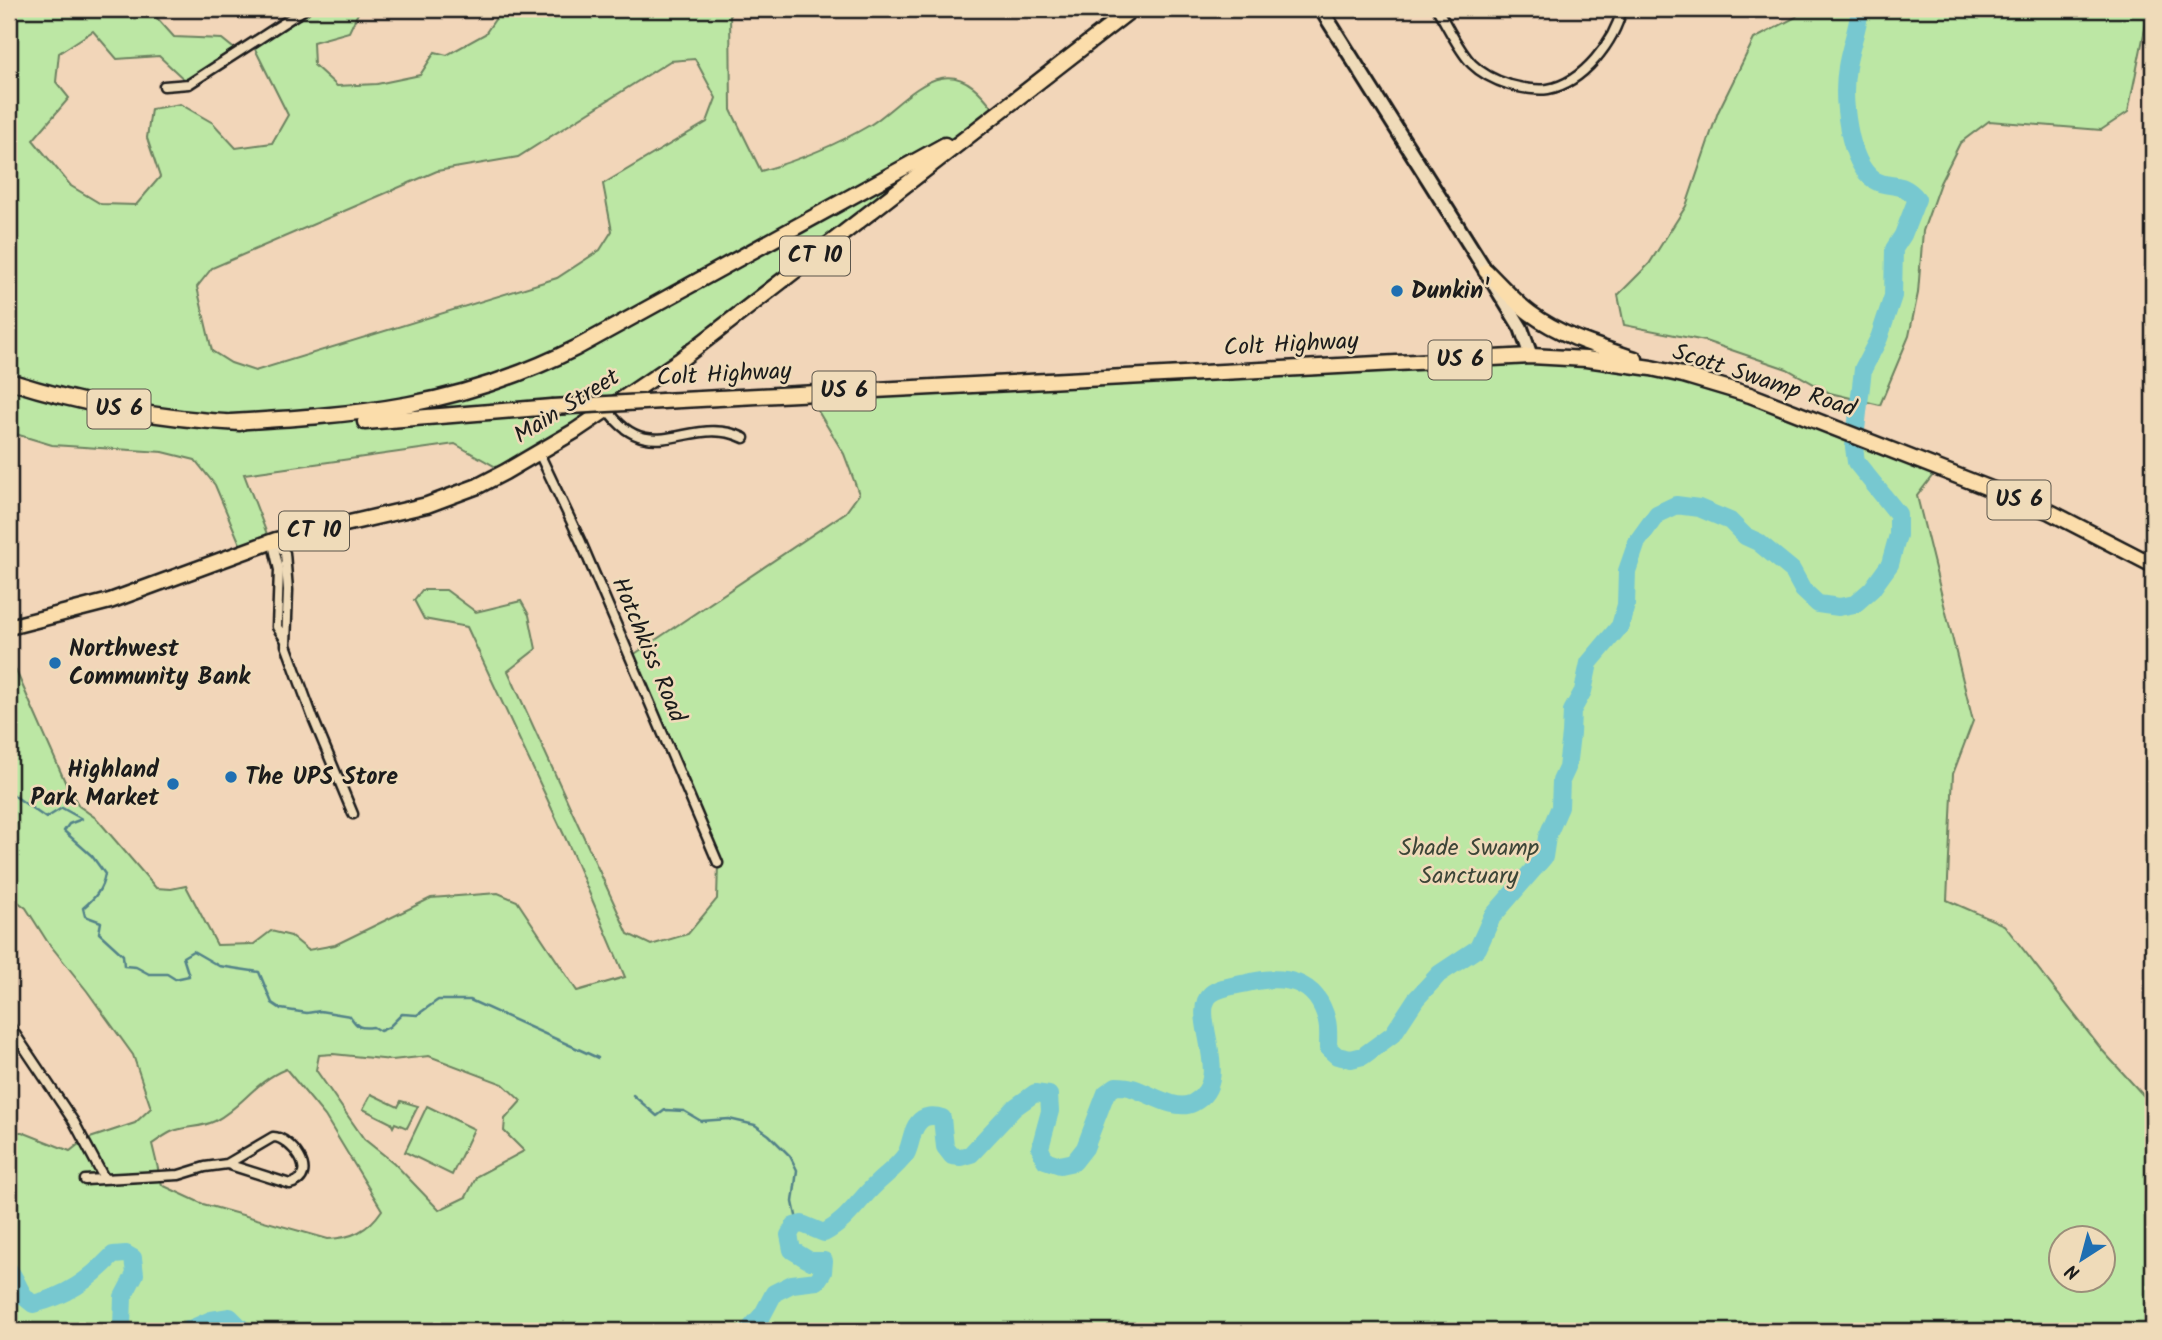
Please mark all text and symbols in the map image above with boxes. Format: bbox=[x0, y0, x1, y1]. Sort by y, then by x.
road number: CT 10 bbox=[780, 236, 850, 276]
place label: Dunkin' bbox=[1411, 272, 1490, 311]
marker: Dunkin' bbox=[1389, 283, 1405, 299]
street label: Colt Highway bbox=[1223, 322, 1360, 368]
street label: Scott Swamp Road bbox=[1667, 333, 1862, 429]
road number: US 6 bbox=[1428, 340, 1492, 380]
street label: Colt Highway bbox=[656, 352, 793, 398]
street label: Main Street bbox=[506, 359, 628, 455]
road number: US 6 bbox=[812, 372, 876, 410]
road number: US 6 bbox=[88, 390, 150, 428]
road number: US 6 bbox=[1988, 480, 2050, 520]
road number: CT 10 bbox=[279, 512, 349, 551]
street label: Hotchkiss Road bbox=[600, 571, 697, 730]
place label: Northwest Community Bank bbox=[69, 630, 251, 697]
marker: Northwest Community Bank bbox=[47, 655, 63, 671]
place label: Highland Park Market bbox=[30, 751, 160, 818]
place label: The UPS Store bbox=[245, 758, 398, 797]
marker: The UPS Store bbox=[223, 769, 239, 785]
marker: Highland Park Market bbox=[165, 776, 181, 792]
park label: Shade Swamp Sanctuary bbox=[1399, 829, 1540, 896]
north arrow bbox=[2046, 1224, 2116, 1294]
text: N bbox=[2060, 1255, 2087, 1287]

